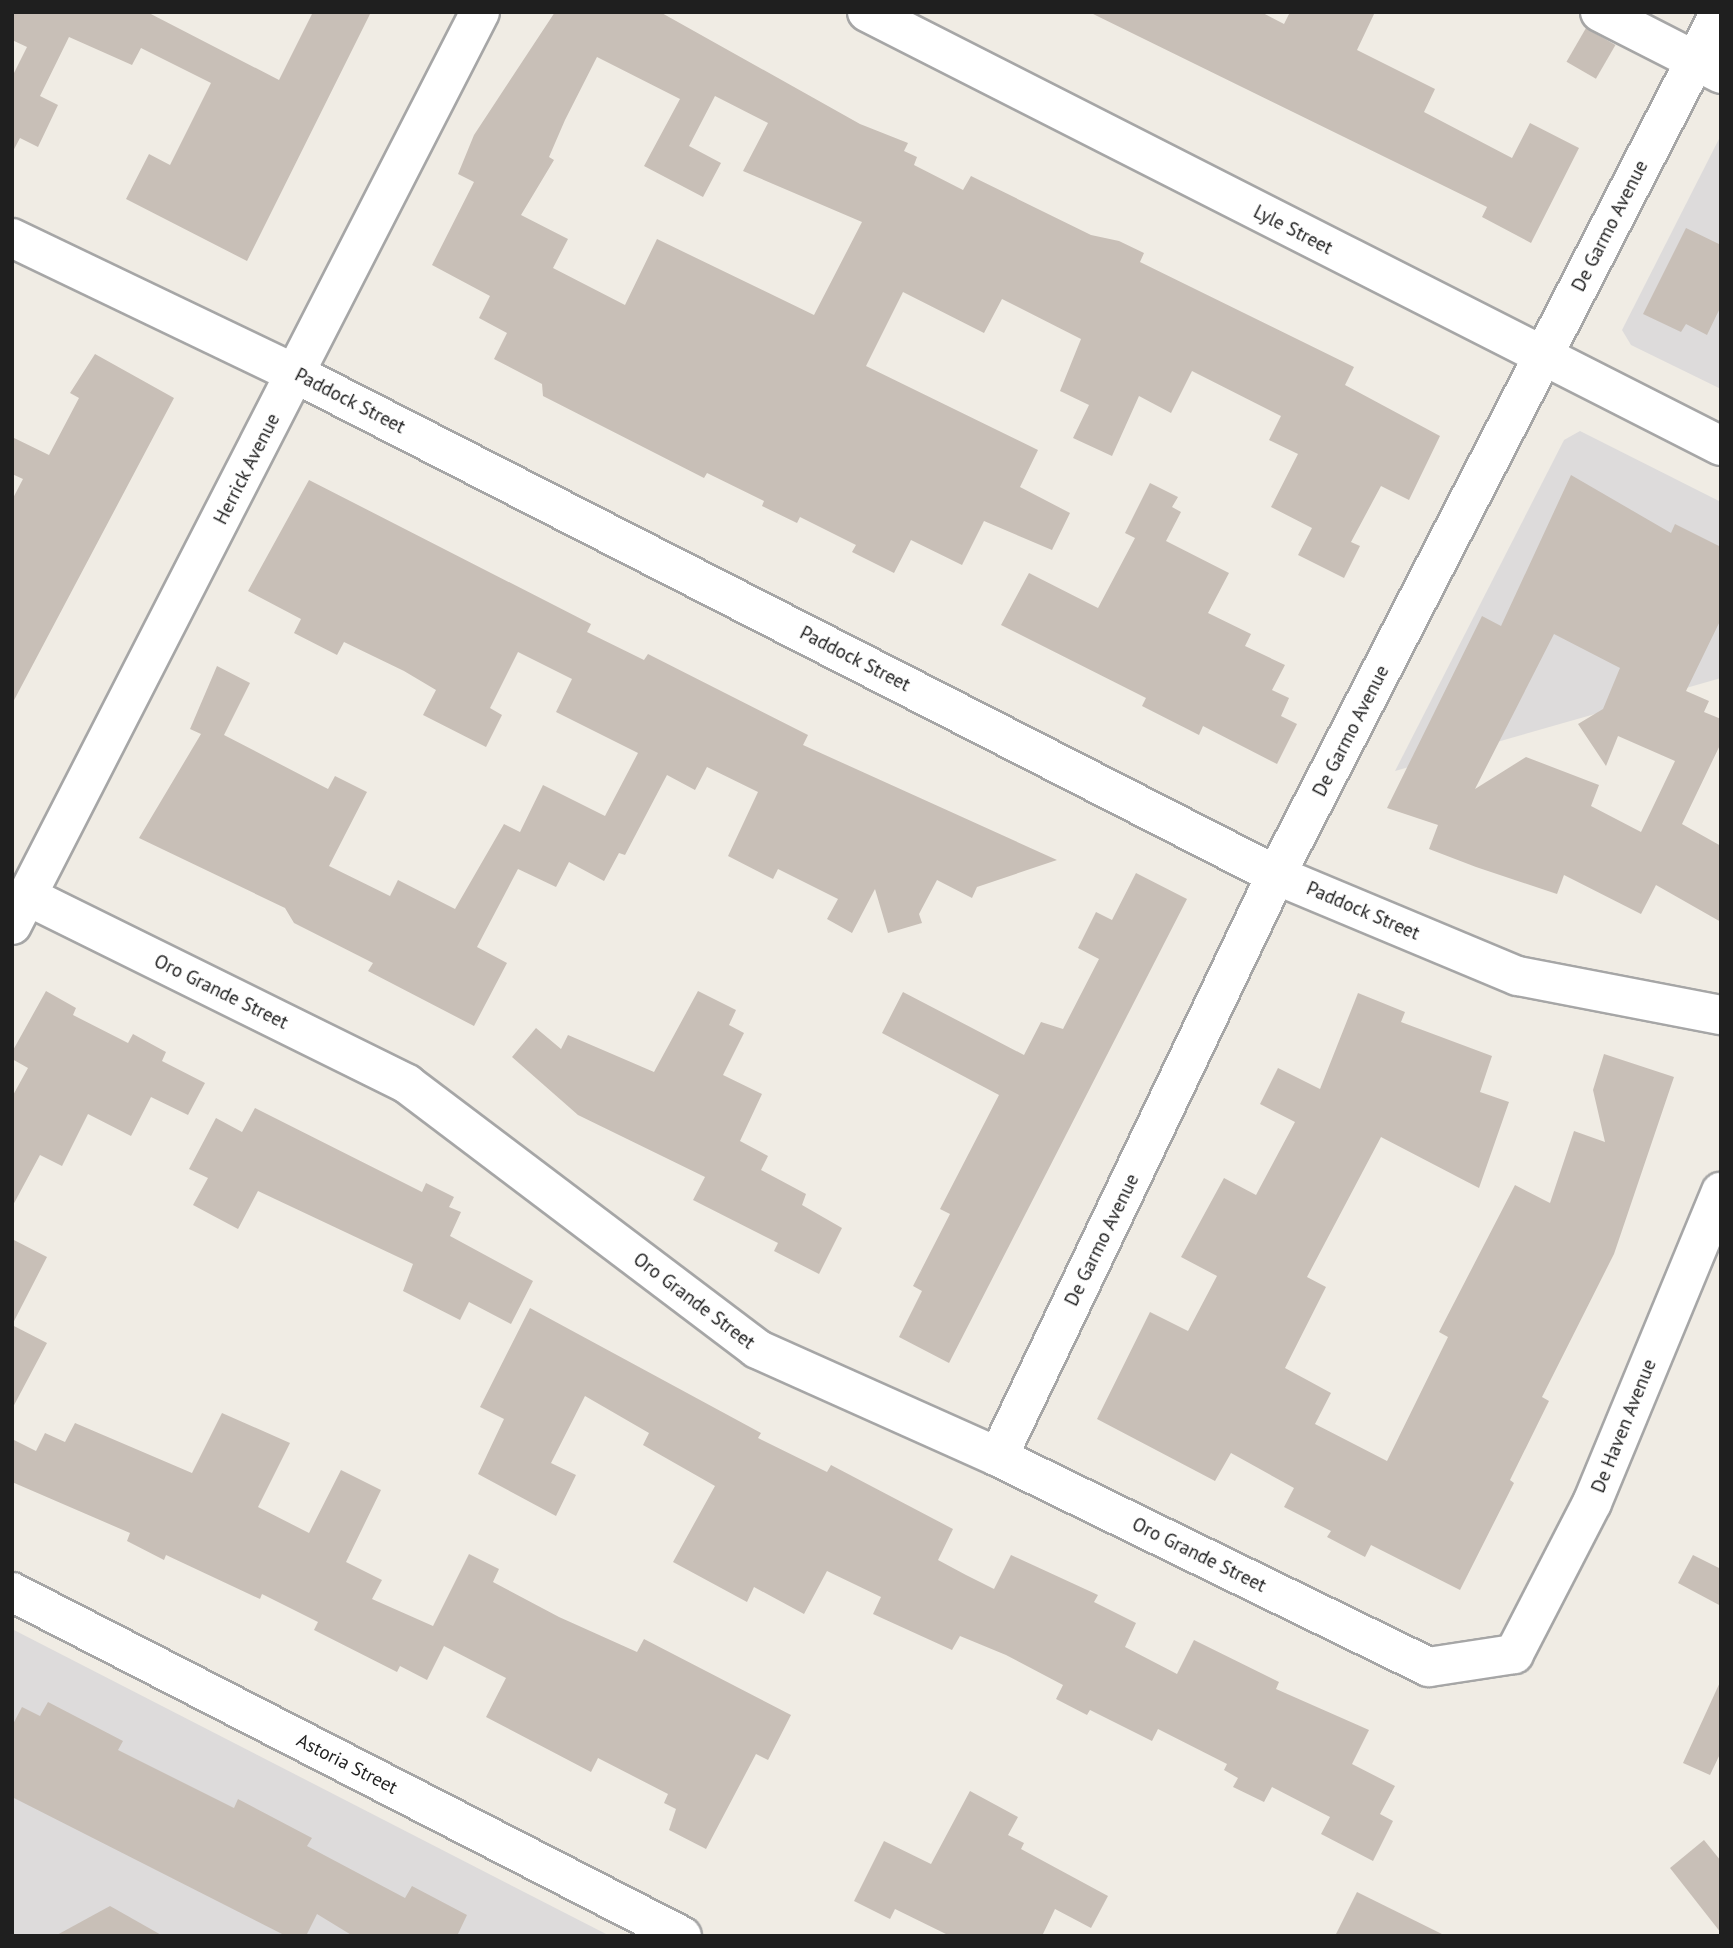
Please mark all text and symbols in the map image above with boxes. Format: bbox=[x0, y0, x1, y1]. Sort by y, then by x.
street label: De Garmo Avenue bbox=[1567, 156, 1653, 296]
street label: Lyle Street bbox=[1250, 200, 1336, 260]
street label: Paddock Street bbox=[291, 363, 409, 439]
street label: Herrick Avenue bbox=[209, 409, 285, 529]
street label: Paddock Street bbox=[796, 621, 914, 697]
street label: De Garmo Avenue bbox=[1308, 661, 1394, 801]
street label: Paddock Street bbox=[1303, 877, 1423, 945]
street label: Oro Grande Street bbox=[150, 950, 292, 1034]
street label: De Garmo Avenue bbox=[1060, 1170, 1144, 1310]
street label: Oro Grande Street bbox=[629, 1248, 759, 1354]
street label: De Haven Avenue bbox=[1587, 1356, 1661, 1496]
street label: Oro Grande Street bbox=[1128, 1513, 1270, 1597]
street label: Astoria Street bbox=[293, 1729, 401, 1799]

